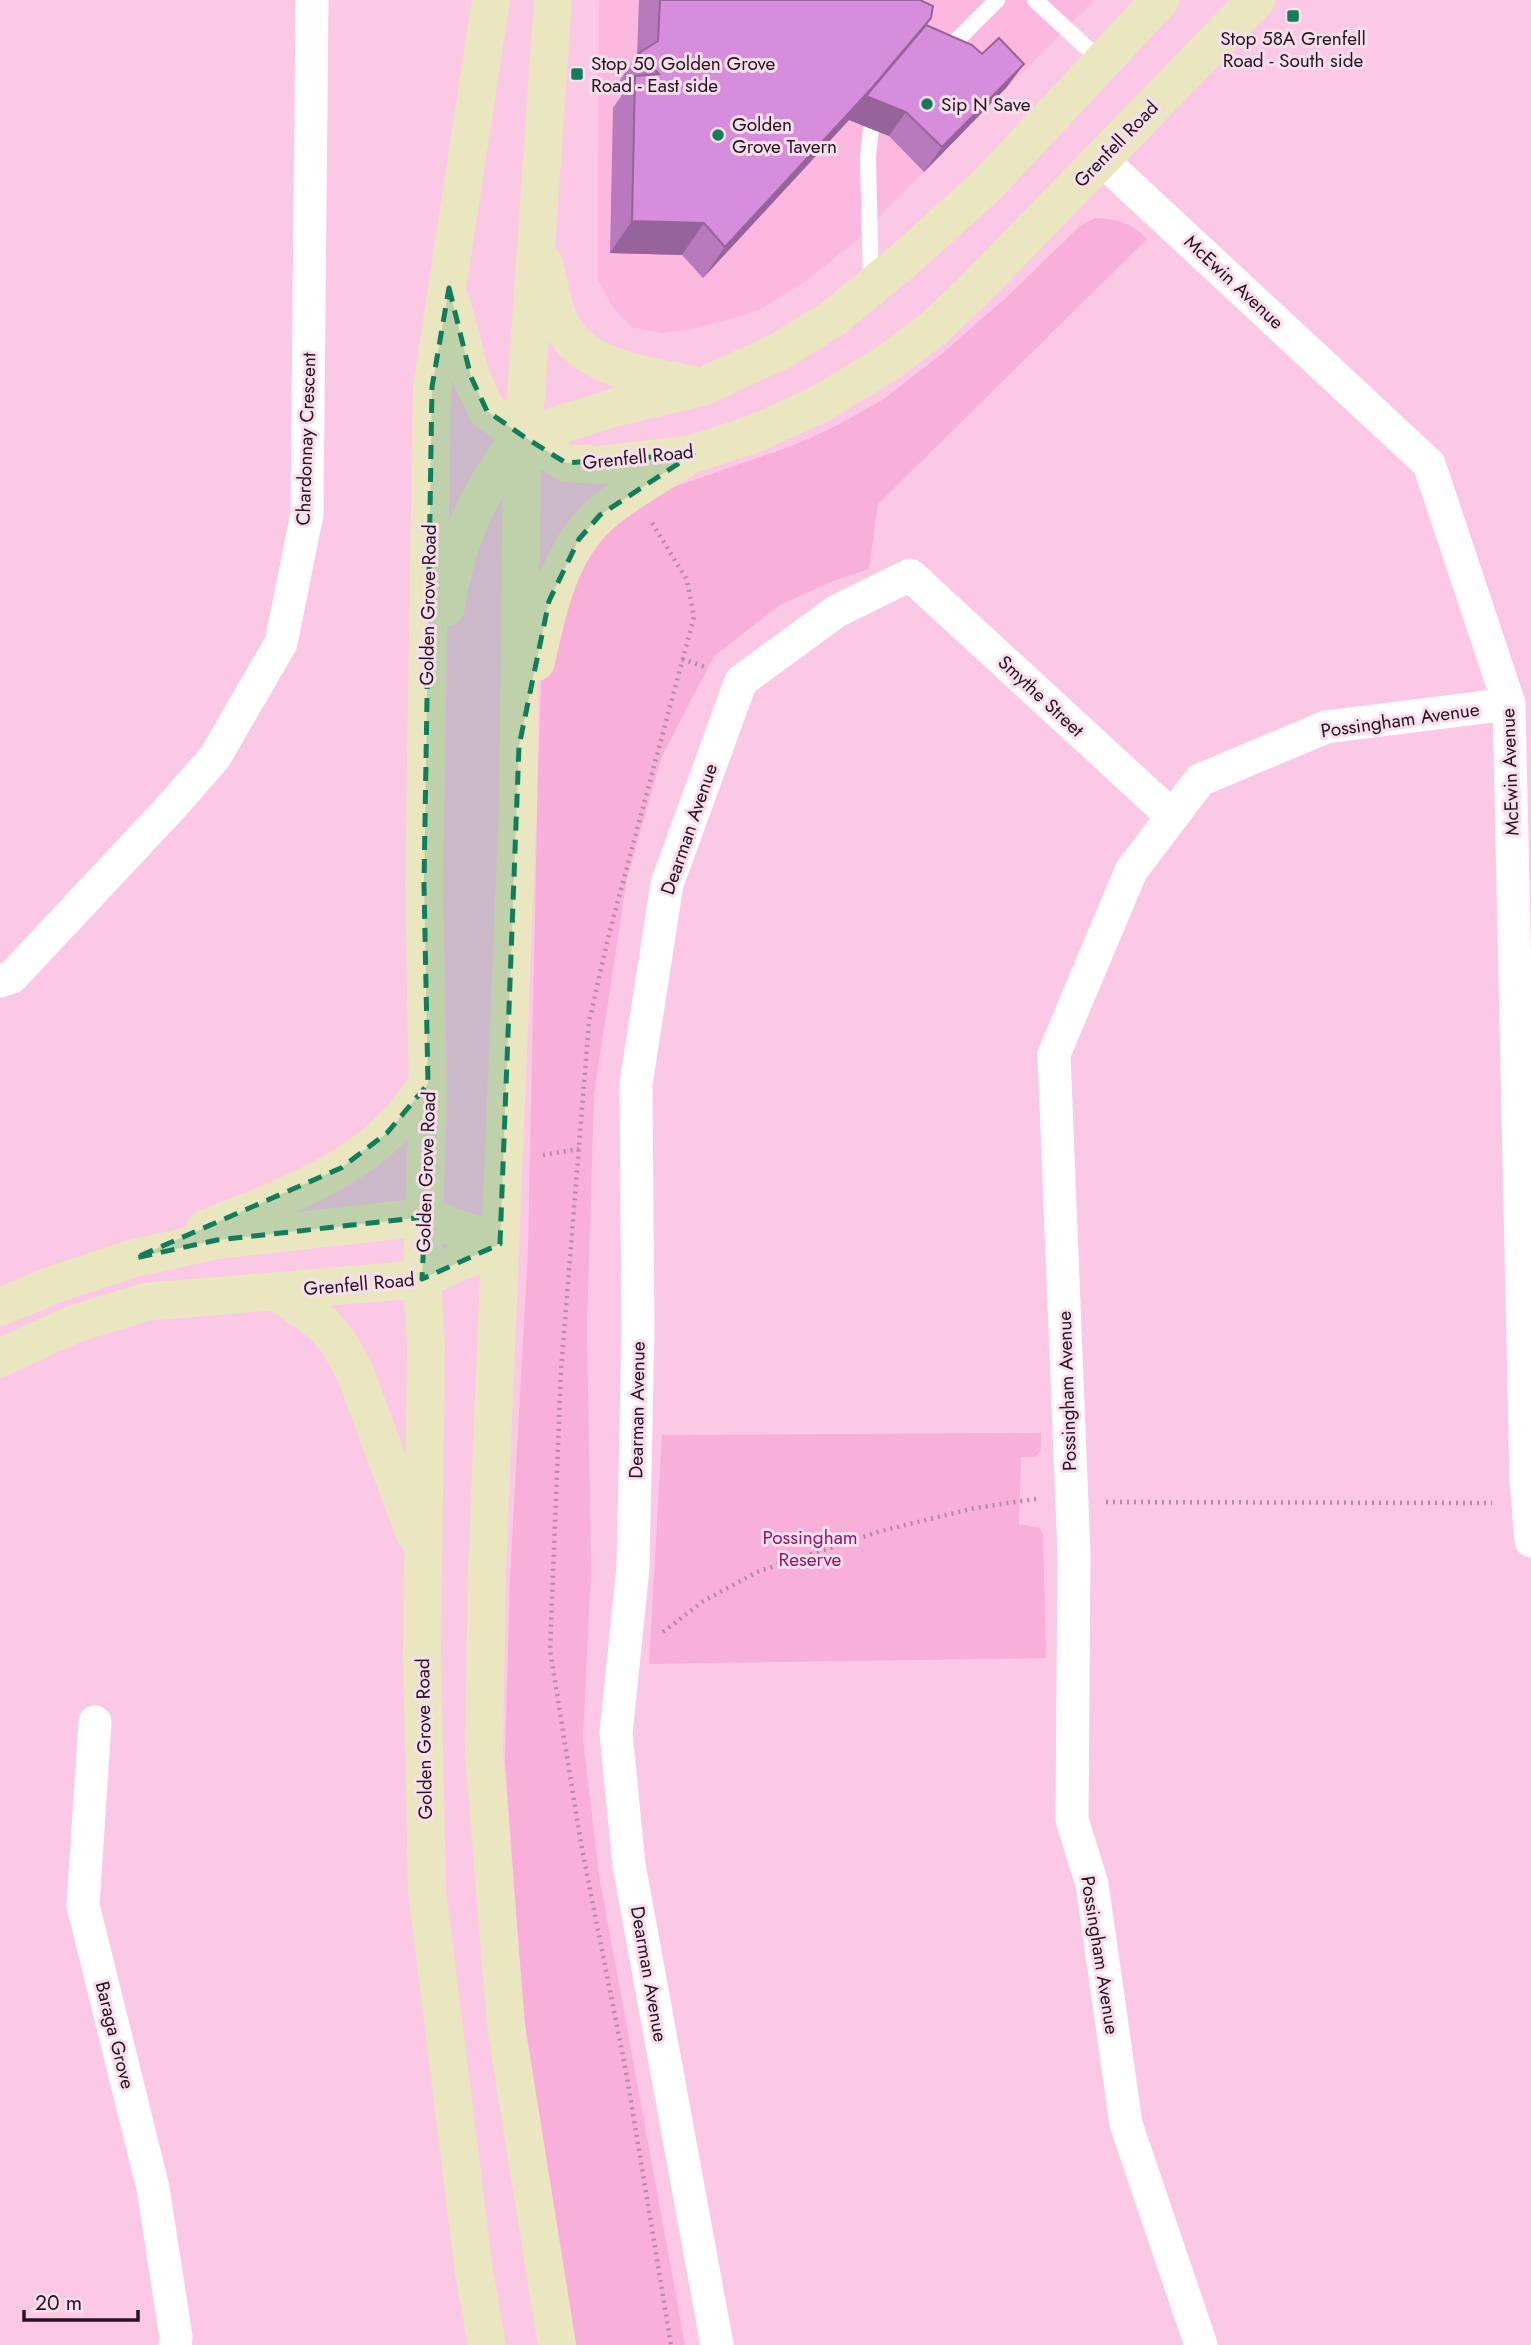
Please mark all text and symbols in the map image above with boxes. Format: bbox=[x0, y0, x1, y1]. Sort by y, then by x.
marker: Stop 58A Grenfell Road - South side bbox=[1285, 8, 1301, 24]
place label: Stop 58A Grenfell Road - South side bbox=[1220, 25, 1366, 74]
place label: Stop 50 Golden Grove Road - East side bbox=[591, 50, 776, 99]
marker: Stop 50 Golden Grove Road - East side bbox=[569, 66, 585, 82]
place label: Sip N Save bbox=[941, 91, 1031, 118]
street label: Grenfell Road bbox=[1068, 95, 1164, 193]
marker: Sip N Save bbox=[919, 96, 935, 112]
place label: Golden Grove Tavern bbox=[732, 111, 837, 160]
marker: Golden Grove Tavern bbox=[710, 127, 726, 143]
street label: McEwin Avenue bbox=[1178, 229, 1290, 336]
street label: Chardonnay Crescent bbox=[289, 352, 323, 526]
street label: Grenfell Road bbox=[581, 438, 695, 476]
street label: Golden Grove Road bbox=[413, 524, 443, 686]
street label: Smythe Street bbox=[992, 649, 1090, 743]
street label: Possingham Avenue bbox=[1319, 695, 1481, 745]
street label: McEwin Avenue bbox=[1494, 708, 1526, 836]
street label: Dearman Avenue bbox=[654, 760, 724, 898]
street label: Golden Grove Road bbox=[410, 1091, 442, 1253]
street label: Grenfell Road bbox=[302, 1266, 416, 1302]
street label: Possingham Avenue bbox=[1051, 1310, 1083, 1471]
street label: Dearman Avenue bbox=[622, 1341, 652, 1479]
park label: Possingham Reserve bbox=[762, 1524, 858, 1573]
street label: Golden Grove Road bbox=[409, 1658, 439, 1820]
street label: Possingham Avenue bbox=[1074, 1874, 1126, 2036]
street label: Dearman Avenue bbox=[624, 1904, 674, 2044]
street label: Baraga Grove bbox=[89, 1978, 141, 2092]
scale bar bbox=[24, 2278, 138, 2322]
text: 20 m bbox=[35, 2288, 82, 2318]

